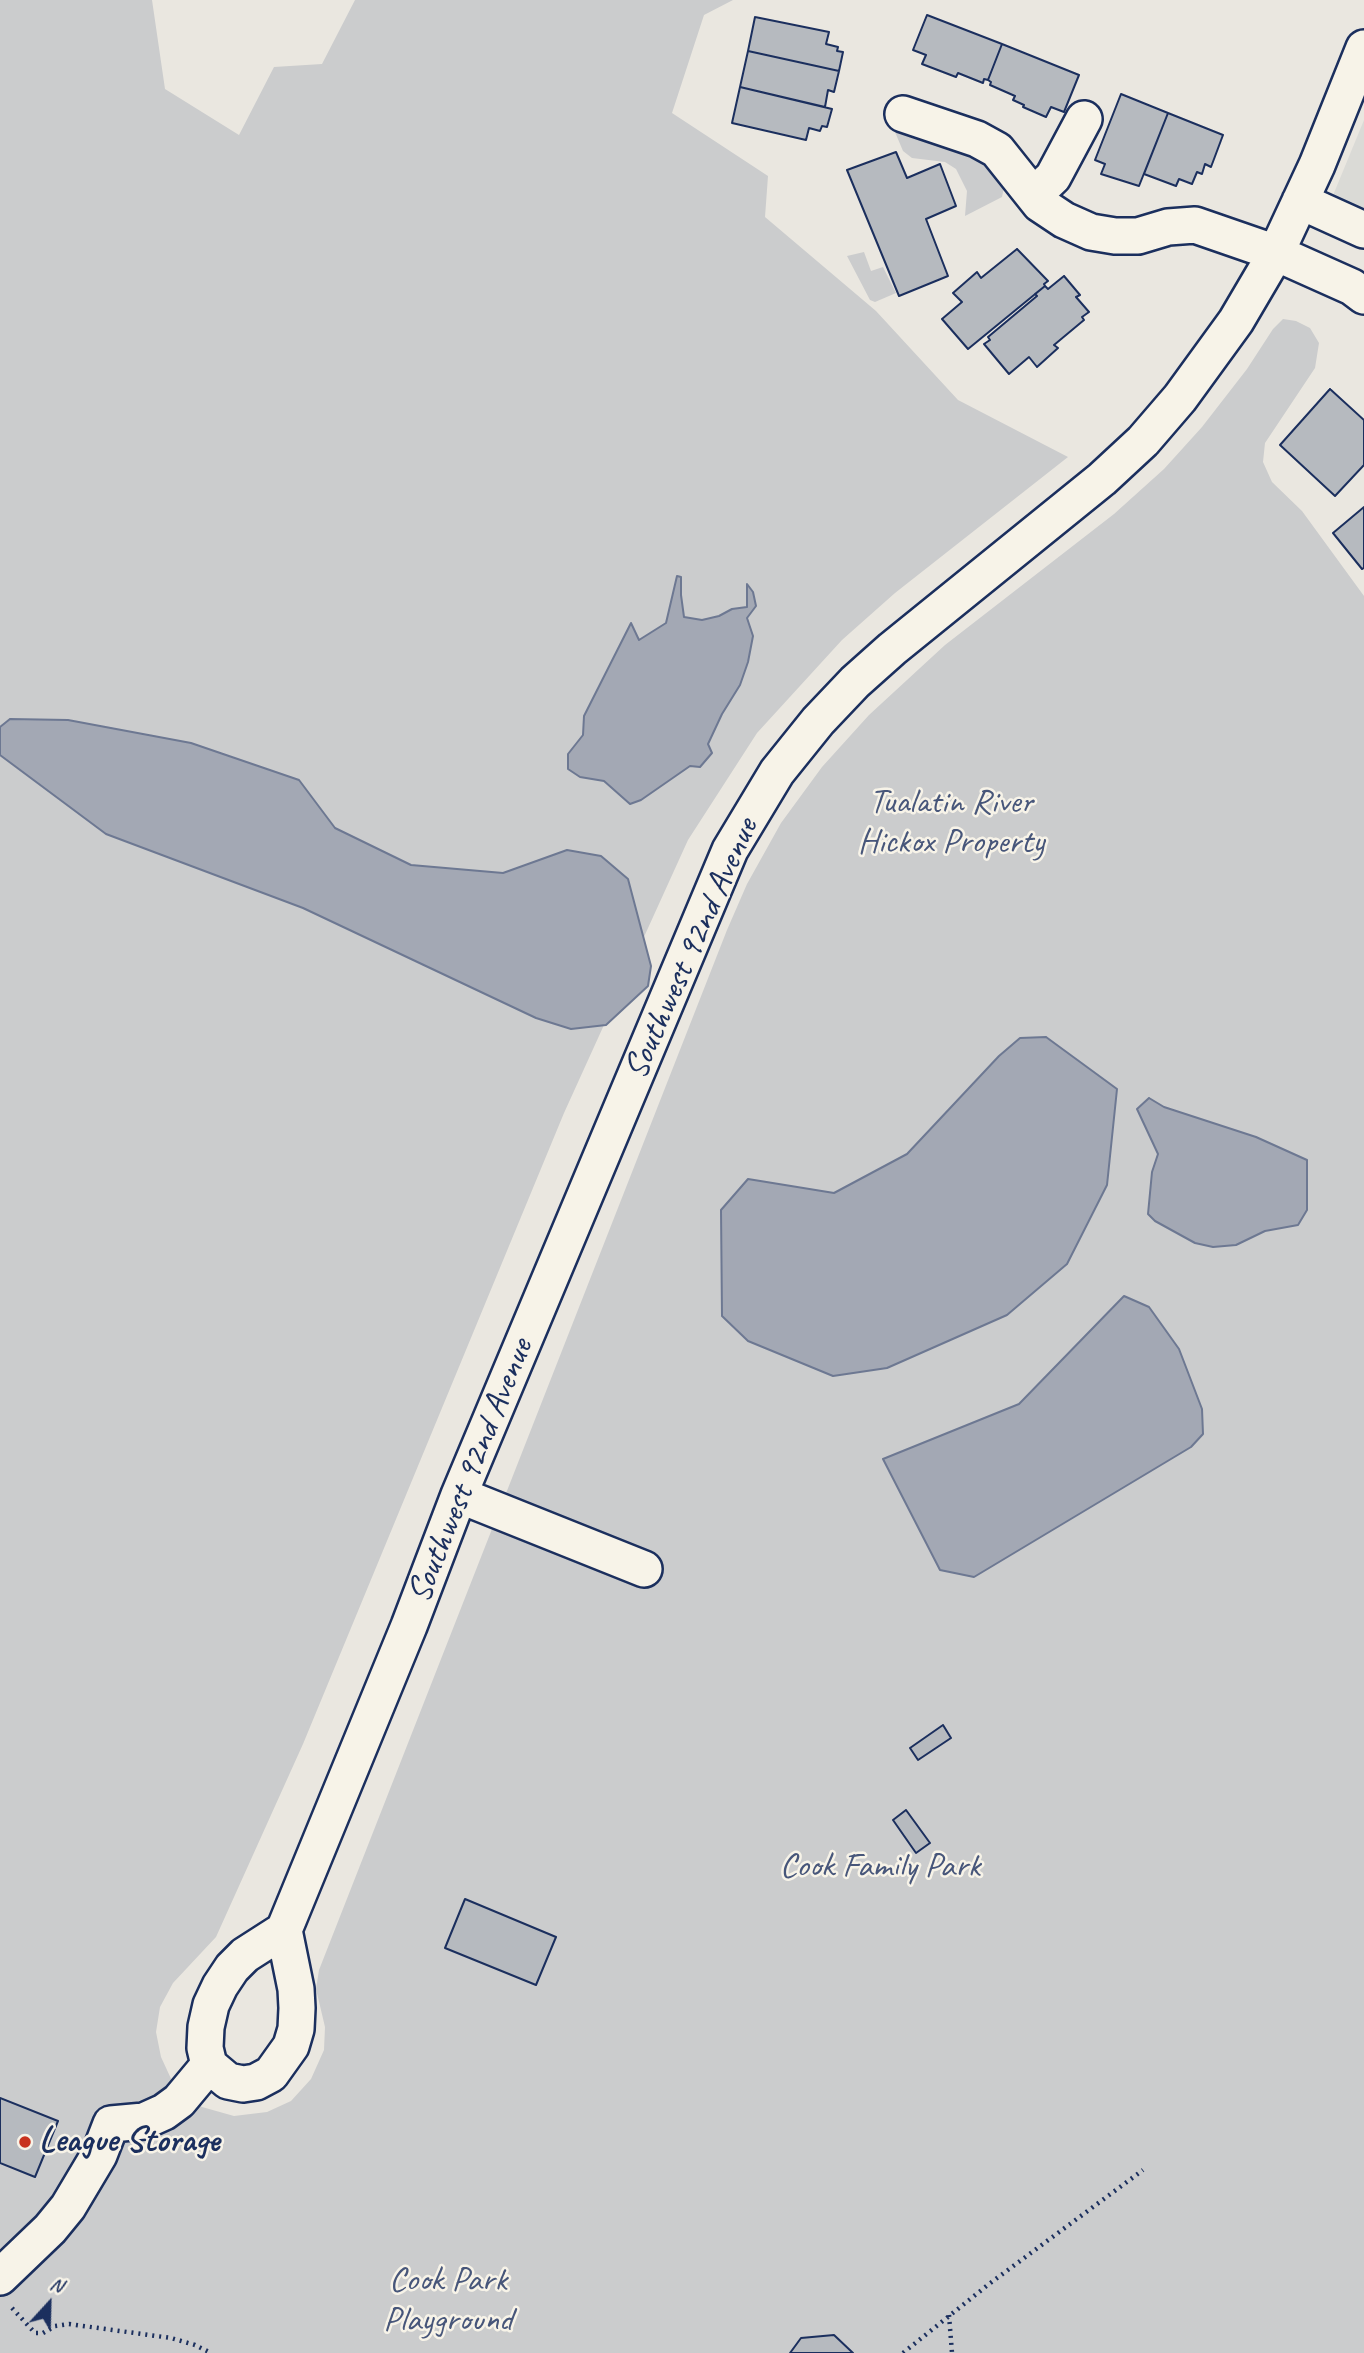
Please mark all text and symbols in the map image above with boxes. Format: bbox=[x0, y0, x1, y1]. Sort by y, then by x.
park label: Tualatin River Hickox Property bbox=[858, 782, 1044, 864]
street label: Southwest 92nd Avenue bbox=[616, 812, 768, 1086]
street label: Southwest 92nd Avenue bbox=[399, 1333, 543, 1609]
park label: Cook Family Park bbox=[780, 1846, 980, 1888]
place label: League Storage bbox=[39, 2121, 219, 2163]
marker: League Storage bbox=[17, 2134, 33, 2150]
park label: Cook Park Playground bbox=[383, 2260, 513, 2342]
north arrow bbox=[14, 2269, 84, 2339]
text: N bbox=[47, 2271, 67, 2298]

